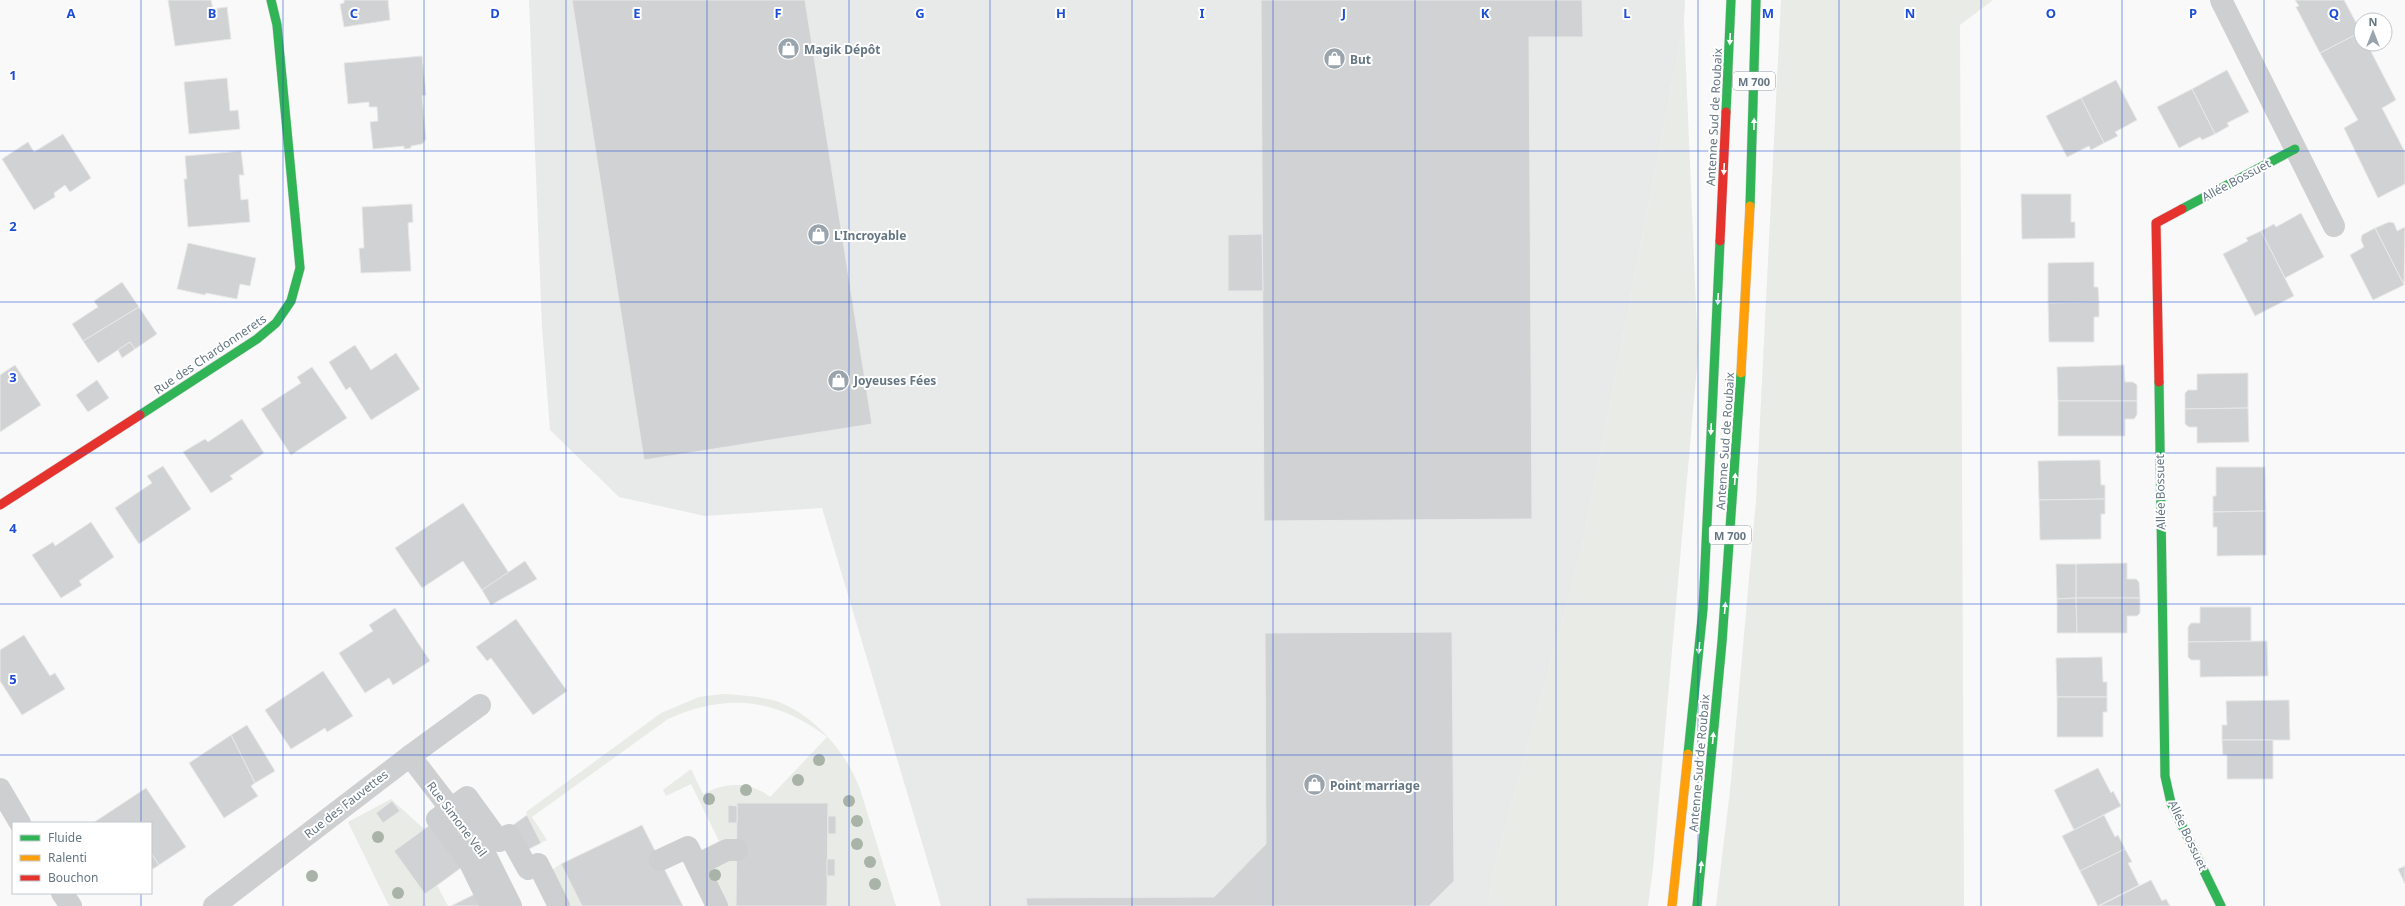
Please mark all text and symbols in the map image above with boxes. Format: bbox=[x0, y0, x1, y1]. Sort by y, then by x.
text: A bbox=[67, 4, 76, 22]
text: B bbox=[208, 4, 216, 22]
text: C bbox=[350, 4, 358, 22]
text: D bbox=[490, 4, 500, 22]
text: E bbox=[633, 4, 641, 22]
text: F bbox=[774, 4, 782, 22]
text: G bbox=[915, 4, 925, 22]
text: H bbox=[1056, 4, 1066, 22]
text: I bbox=[1199, 4, 1205, 22]
text: J bbox=[1341, 4, 1346, 22]
text: K bbox=[1481, 4, 1490, 22]
text: L bbox=[1623, 4, 1631, 22]
text: M bbox=[1762, 4, 1774, 22]
text: N bbox=[1905, 4, 1915, 22]
text: O bbox=[2046, 4, 2056, 22]
text: P bbox=[2189, 4, 2197, 22]
text: Q bbox=[2329, 4, 2339, 22]
north arrow bbox=[2353, 12, 2393, 52]
text: N bbox=[2369, 14, 2377, 29]
one-way arrow bbox=[1726, 33, 1733, 45]
shop icon: Magik Dépôt bbox=[775, 36, 801, 62]
place label: Magik Dépôt bbox=[804, 41, 880, 58]
shop icon: But bbox=[1321, 46, 1347, 72]
street label: Antenne Sud de Roubaix bbox=[1702, 47, 1726, 187]
place label: But bbox=[1350, 51, 1371, 68]
text: 1 bbox=[9, 66, 17, 84]
road number: M 700 bbox=[1733, 72, 1775, 90]
one-way arrow bbox=[1750, 118, 1757, 130]
street label: Allée Bossuet bbox=[2199, 154, 2274, 205]
one-way arrow bbox=[1720, 163, 1727, 175]
text: 2 bbox=[9, 217, 17, 235]
shop icon: L'Incroyable bbox=[806, 222, 832, 248]
place label: L'Incroyable bbox=[834, 227, 906, 244]
one-way arrow bbox=[1714, 293, 1721, 305]
street label: Rue des Chardonnerets bbox=[151, 310, 270, 398]
shop icon: Joyeuses Fées bbox=[825, 367, 851, 393]
text: 3 bbox=[9, 368, 17, 386]
street label: Antenne Sud de Roubaix bbox=[1712, 371, 1738, 511]
place label: Joyeuses Fées bbox=[853, 372, 936, 389]
one-way arrow bbox=[1708, 423, 1715, 435]
street label: Allée Bossuet bbox=[2151, 453, 2169, 530]
one-way arrow bbox=[1731, 473, 1738, 485]
text: 4 bbox=[9, 519, 17, 537]
road number: M 700 bbox=[1709, 526, 1751, 544]
one-way arrow bbox=[1721, 602, 1728, 614]
one-way arrow bbox=[1696, 642, 1703, 654]
text: 5 bbox=[9, 670, 17, 688]
street label: Antenne Sud de Roubaix bbox=[1685, 693, 1714, 833]
one-way arrow bbox=[1710, 732, 1717, 744]
street label: Rue des Fauvettes bbox=[300, 766, 392, 842]
shop icon: Point marriage bbox=[1302, 772, 1328, 798]
place label: Point marriage bbox=[1330, 777, 1420, 794]
street label: Rue Simone Veil bbox=[423, 778, 491, 860]
street label: Allée Bossuet bbox=[2164, 797, 2212, 873]
legend bbox=[12, 822, 152, 894]
text: Fluide bbox=[48, 829, 82, 846]
text: Ralenti bbox=[48, 849, 87, 866]
one-way arrow bbox=[1698, 861, 1704, 873]
text: Bouchon bbox=[48, 869, 98, 886]

